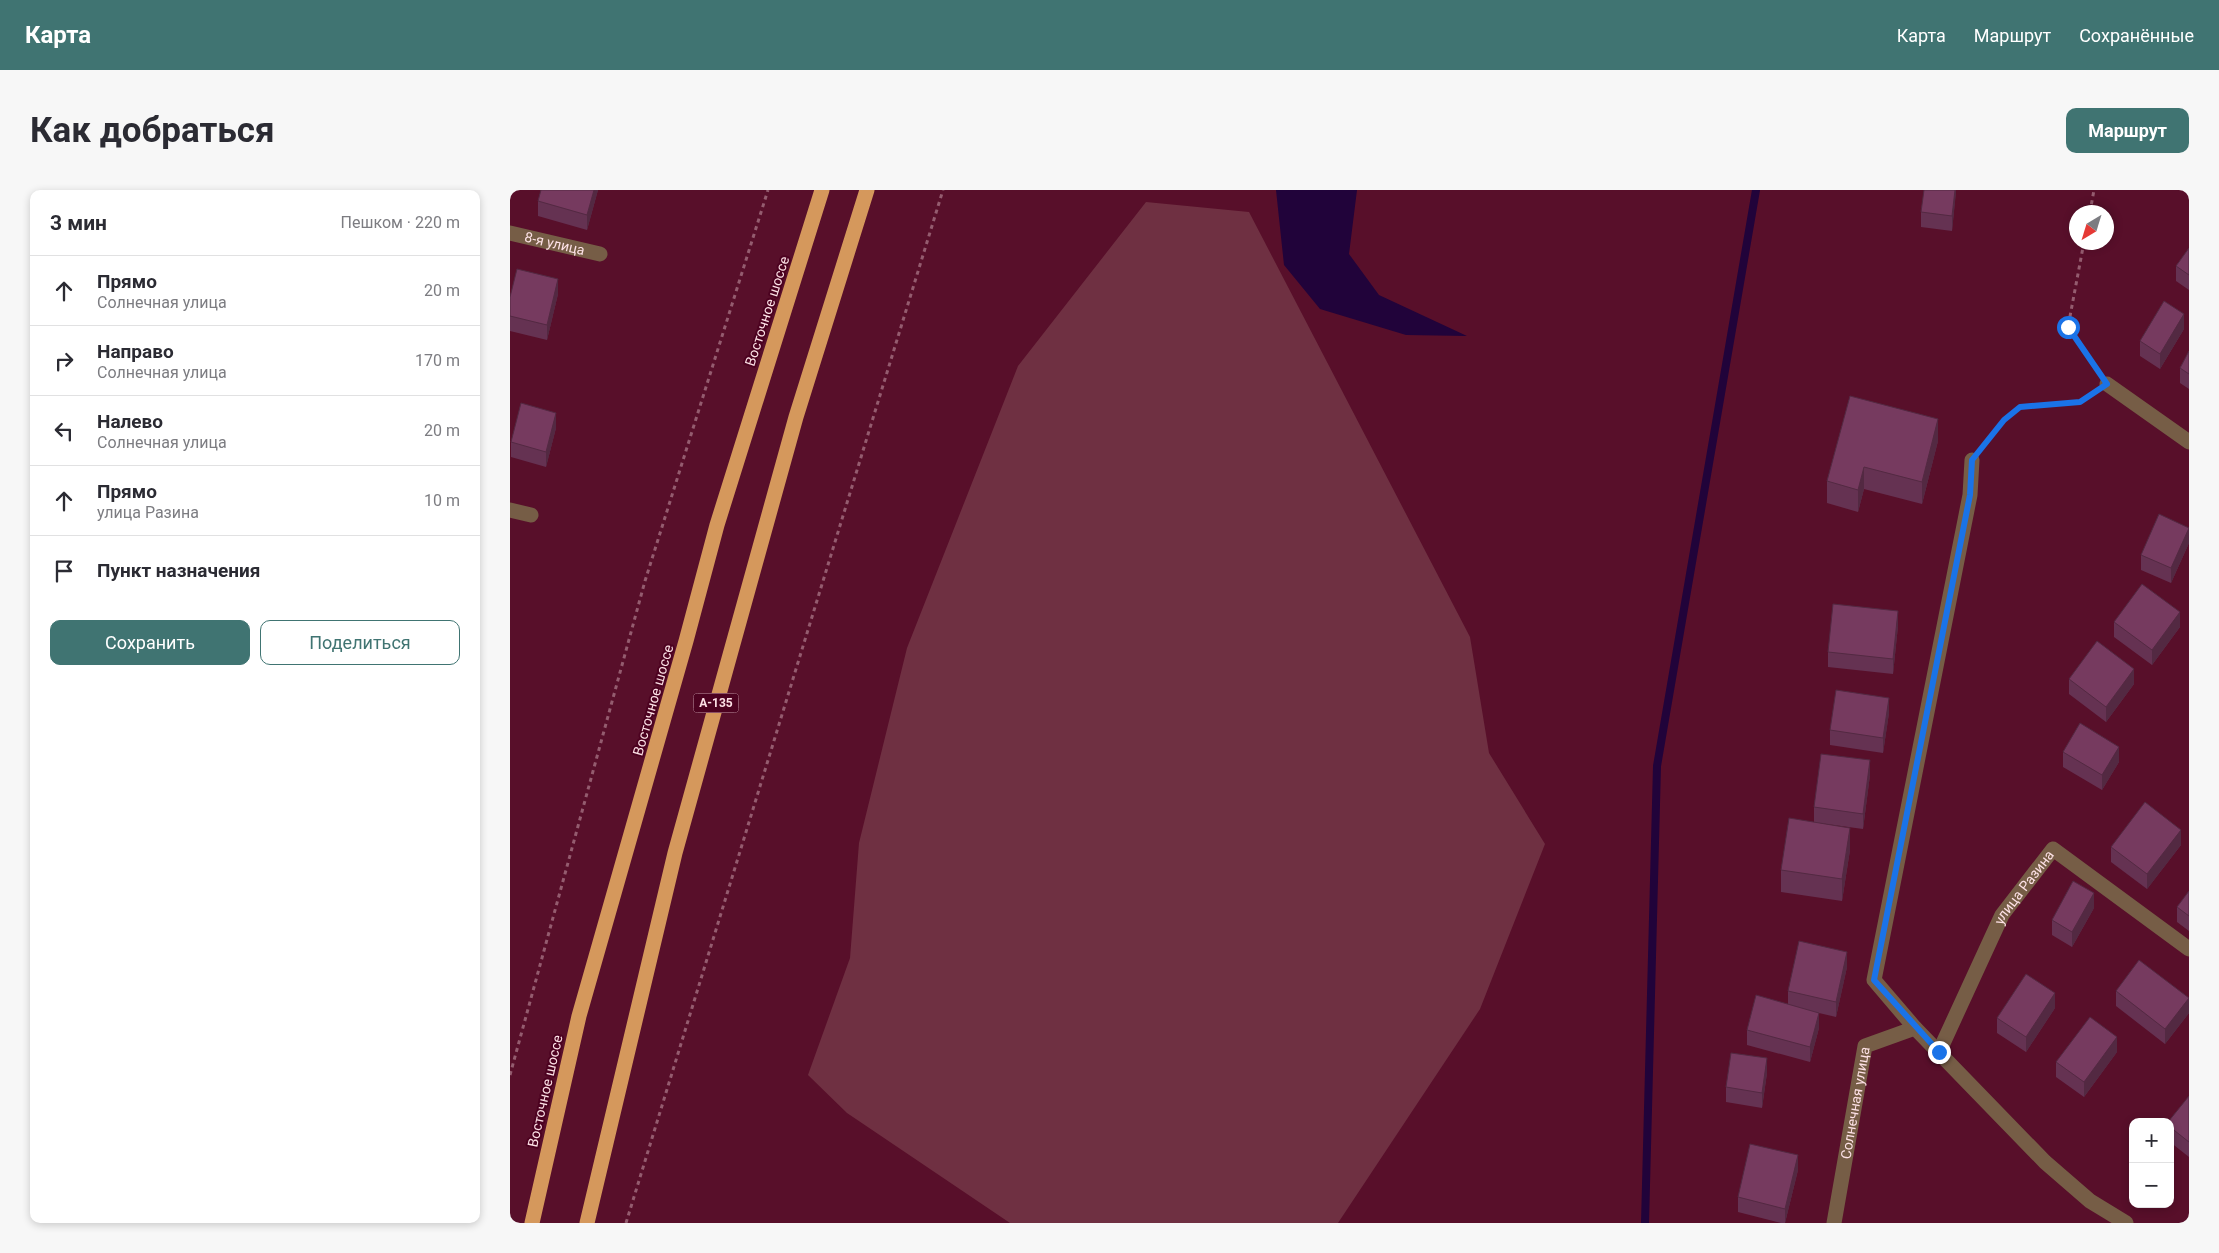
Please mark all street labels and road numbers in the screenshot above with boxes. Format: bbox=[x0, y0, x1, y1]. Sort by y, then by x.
street label: 8-я улица bbox=[523, 229, 587, 258]
street label: Восточное шоссе bbox=[742, 254, 792, 368]
street label: Восточное шоссе bbox=[630, 643, 676, 757]
road number: А-135 bbox=[694, 693, 738, 712]
street label: улица Разина bbox=[1991, 847, 2057, 927]
street label: Восточное шоссе bbox=[524, 1033, 566, 1149]
street label: Солнечная улица bbox=[1837, 1046, 1873, 1160]

